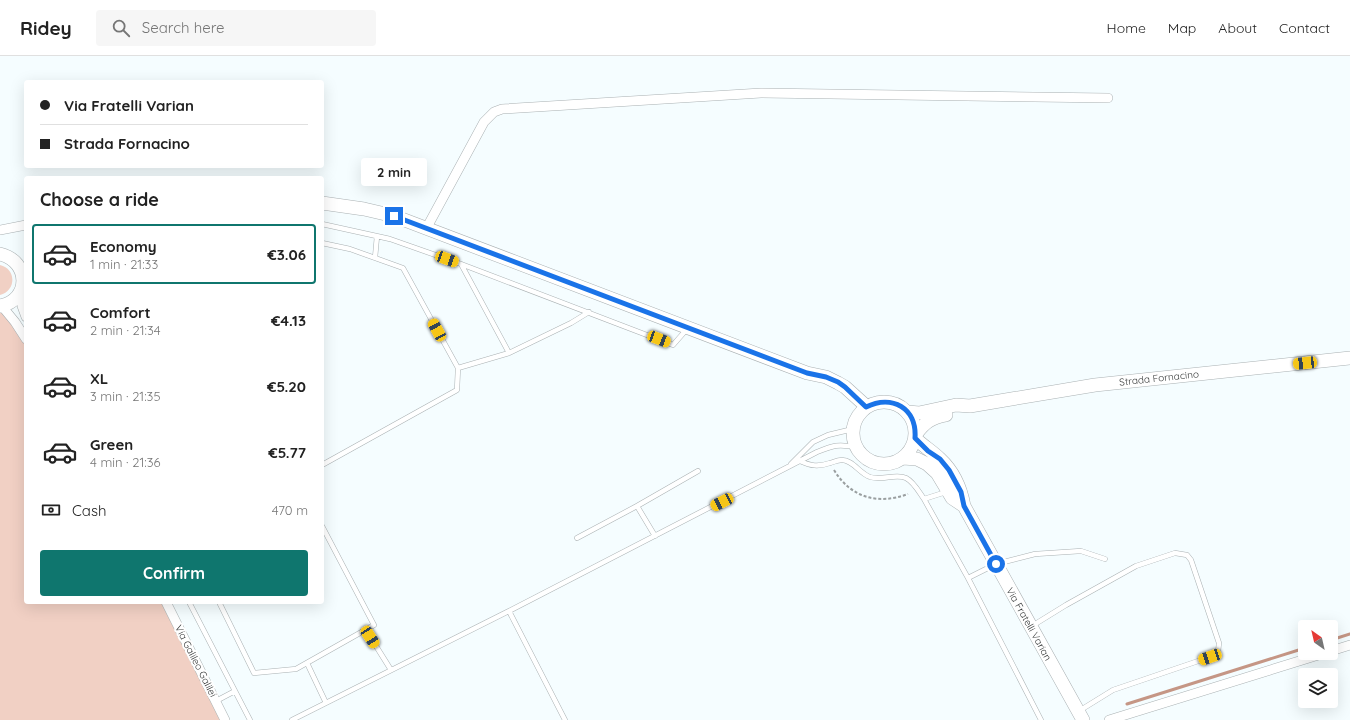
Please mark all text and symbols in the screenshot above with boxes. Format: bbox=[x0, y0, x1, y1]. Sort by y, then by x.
search box bbox=[96, 10, 376, 46]
text: Ridey bbox=[20, 16, 72, 40]
icon: search bbox=[110, 17, 132, 39]
text: Search here bbox=[142, 18, 225, 37]
text: Home bbox=[1107, 19, 1146, 37]
text: Map bbox=[1168, 19, 1196, 37]
text: About bbox=[1218, 19, 1257, 37]
text: Contact bbox=[1279, 19, 1330, 37]
text: Via Fratelli Varian bbox=[64, 96, 194, 115]
text: Strada Fornacino bbox=[64, 134, 190, 153]
callout: 2 min bbox=[361, 158, 427, 186]
text: 2 min bbox=[377, 164, 411, 180]
text: Choose a ride bbox=[40, 188, 159, 211]
route end bbox=[385, 207, 403, 225]
icon: car bbox=[42, 236, 78, 272]
text: Economy bbox=[90, 237, 157, 256]
text: €3.06 bbox=[267, 245, 306, 264]
car bbox=[434, 249, 460, 269]
text: 1 min · 21:33 bbox=[90, 256, 158, 272]
icon: car bbox=[42, 302, 78, 338]
text: Comfort bbox=[90, 303, 151, 322]
text: €4.13 bbox=[271, 311, 306, 330]
car bbox=[426, 317, 448, 343]
text: 2 min · 21:34 bbox=[90, 322, 161, 338]
car bbox=[646, 329, 672, 349]
car bbox=[1292, 356, 1318, 370]
street label: Strada Fornacino bbox=[1119, 367, 1199, 389]
icon: car bbox=[42, 368, 78, 404]
text: XL bbox=[90, 369, 108, 388]
text: €5.20 bbox=[267, 377, 306, 396]
text: 3 min · 21:35 bbox=[90, 388, 161, 404]
icon: car bbox=[42, 434, 78, 470]
text: Green bbox=[90, 435, 133, 454]
text: €5.77 bbox=[268, 443, 306, 462]
text: 4 min · 21:36 bbox=[90, 454, 160, 470]
car bbox=[709, 491, 735, 513]
icon: cash bbox=[40, 499, 62, 521]
text: Cash bbox=[72, 501, 106, 520]
text: 470 m bbox=[272, 502, 308, 518]
button: Confirm bbox=[40, 550, 308, 596]
route start bbox=[987, 555, 1005, 573]
street label: Via Fratelli Varian bbox=[1003, 585, 1055, 663]
north arrow bbox=[1298, 620, 1338, 660]
map controls bbox=[1298, 620, 1338, 708]
street label: Via Galileo Galilei bbox=[172, 623, 220, 699]
car bbox=[358, 624, 382, 650]
car bbox=[1197, 647, 1223, 667]
button: layers bbox=[1298, 668, 1338, 708]

